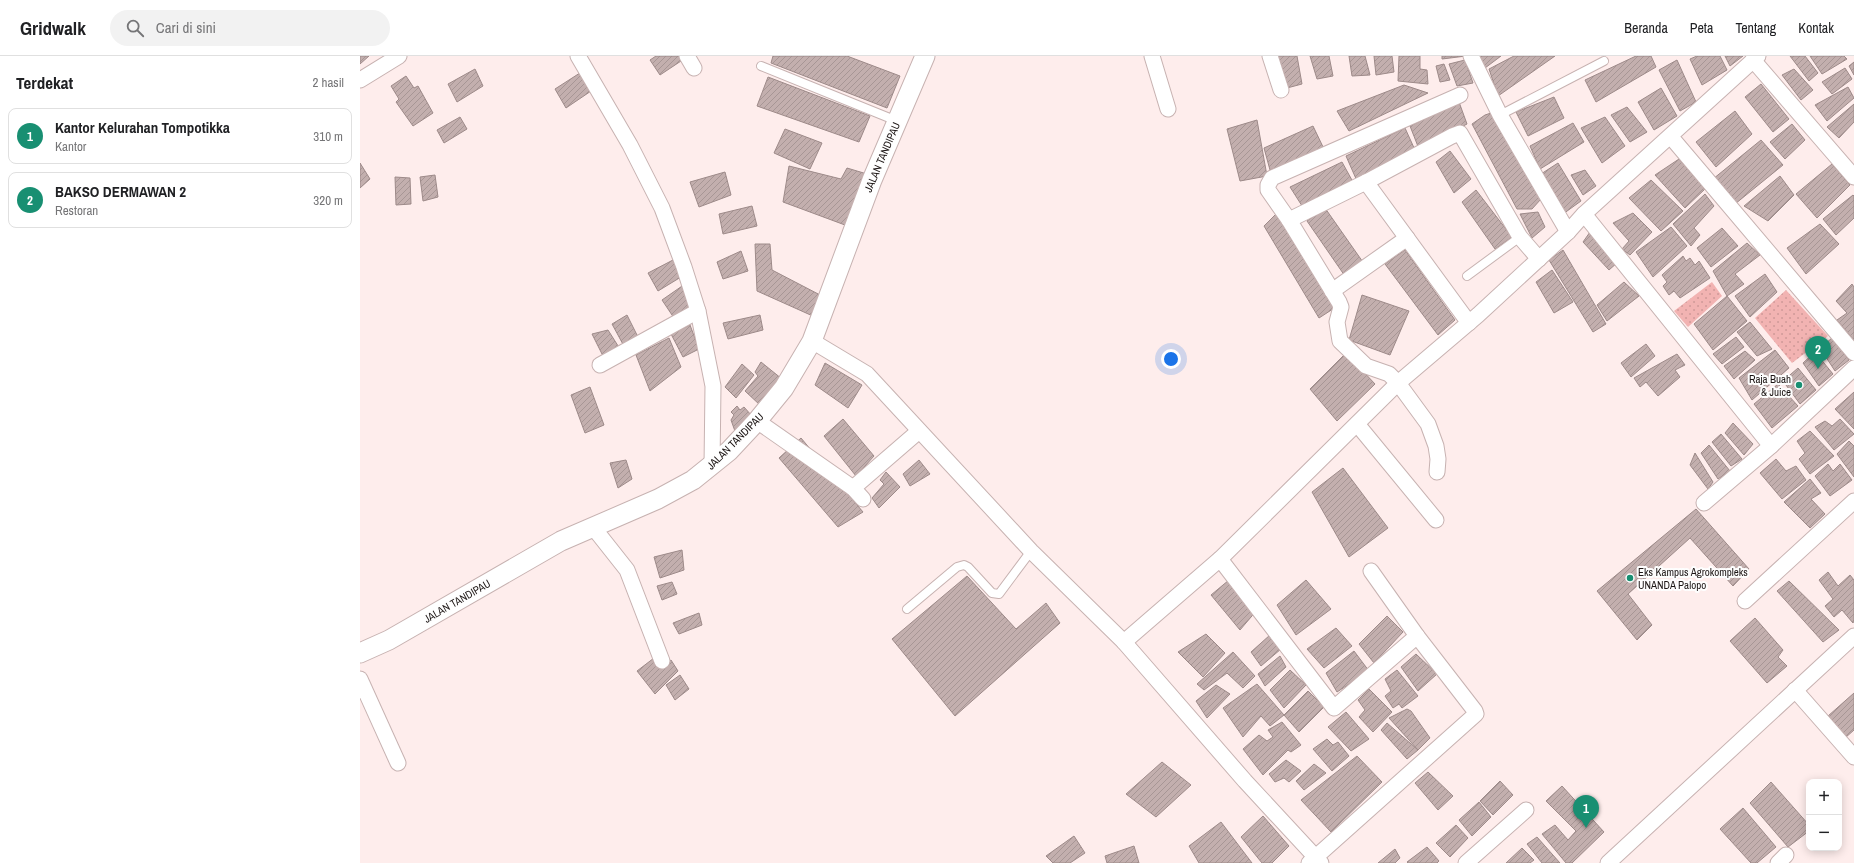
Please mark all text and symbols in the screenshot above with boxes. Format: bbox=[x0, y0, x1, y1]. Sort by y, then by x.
search box bbox=[110, 10, 390, 46]
text: Gridwalk bbox=[20, 15, 86, 41]
icon: search bbox=[124, 17, 146, 39]
text: Cari di sini bbox=[156, 17, 216, 38]
text: Beranda bbox=[1624, 19, 1668, 37]
text: Peta bbox=[1690, 19, 1713, 37]
text: Tentang bbox=[1735, 19, 1776, 37]
text: Kontak bbox=[1798, 19, 1834, 37]
text: Terdekat bbox=[16, 71, 73, 94]
text: 2 hasil bbox=[313, 74, 344, 91]
text: Kantor Kelurahan Tompotikka bbox=[55, 117, 230, 138]
street label: JALAN TANDIPAU bbox=[861, 120, 903, 194]
text: 1 bbox=[27, 128, 33, 145]
text: 310 m bbox=[313, 128, 343, 145]
text: Kantor bbox=[55, 138, 86, 155]
text: BAKSO DERMAWAN 2 bbox=[55, 181, 186, 202]
text: 2 bbox=[27, 192, 33, 209]
text: 320 m bbox=[313, 192, 343, 209]
text: Restoran bbox=[55, 202, 98, 219]
pin: 2 bbox=[1805, 336, 1831, 369]
your location bbox=[1161, 349, 1181, 369]
place label: Raja Buah & Juice bbox=[1749, 372, 1791, 399]
marker: Raja Buah & Juice bbox=[1794, 380, 1804, 390]
street label: JALAN TANDIPAU bbox=[704, 410, 766, 472]
place label: Eks Kampus Agrokompleks UNANDA Palopo bbox=[1638, 565, 1748, 592]
marker: Eks Kampus Agrokompleks UNANDA Palopo bbox=[1625, 573, 1635, 583]
street label: JALAN TANDIPAU bbox=[421, 576, 493, 626]
map controls bbox=[1806, 779, 1842, 851]
button: + bbox=[1806, 779, 1842, 815]
pin: 1 bbox=[1573, 795, 1599, 828]
button: − bbox=[1806, 815, 1842, 851]

